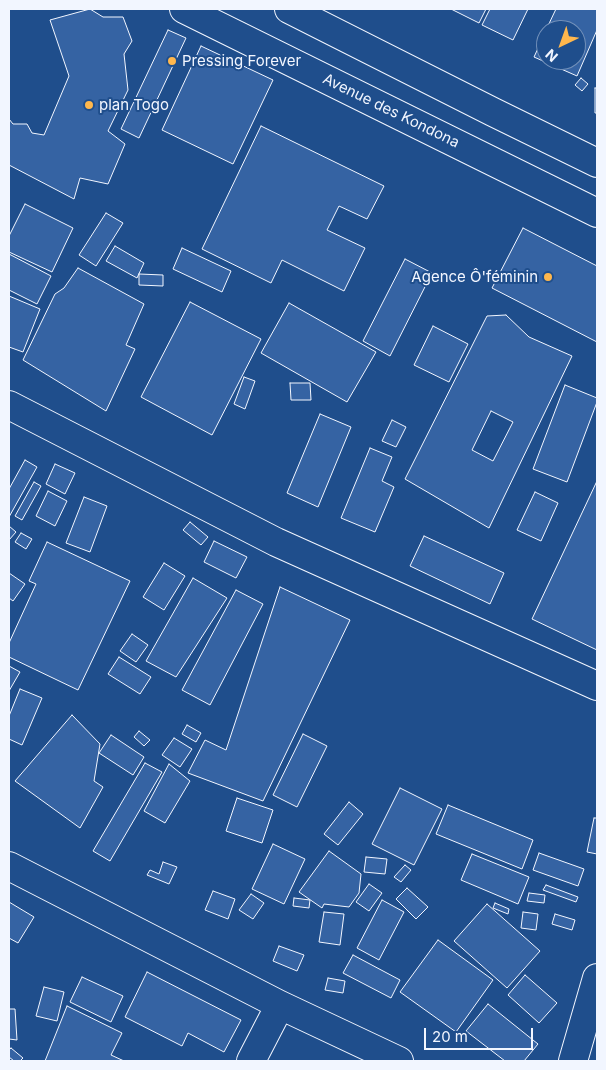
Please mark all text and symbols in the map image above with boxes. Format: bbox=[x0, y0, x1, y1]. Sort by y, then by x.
north arrow bbox=[536, 20, 586, 70]
text: N bbox=[542, 46, 561, 66]
place label: Pressing Forever bbox=[182, 52, 301, 70]
marker: Pressing Forever bbox=[166, 55, 178, 67]
street label: Avenue des Kondona bbox=[320, 70, 462, 152]
place label: plan Togo bbox=[99, 96, 169, 114]
marker: plan Togo bbox=[83, 99, 95, 111]
place label: Agence Ô'féminin bbox=[411, 268, 538, 286]
marker: Agence Ô'féminin bbox=[542, 271, 554, 283]
scale bar bbox=[426, 1018, 535, 1050]
text: 20 m bbox=[432, 1027, 468, 1046]

